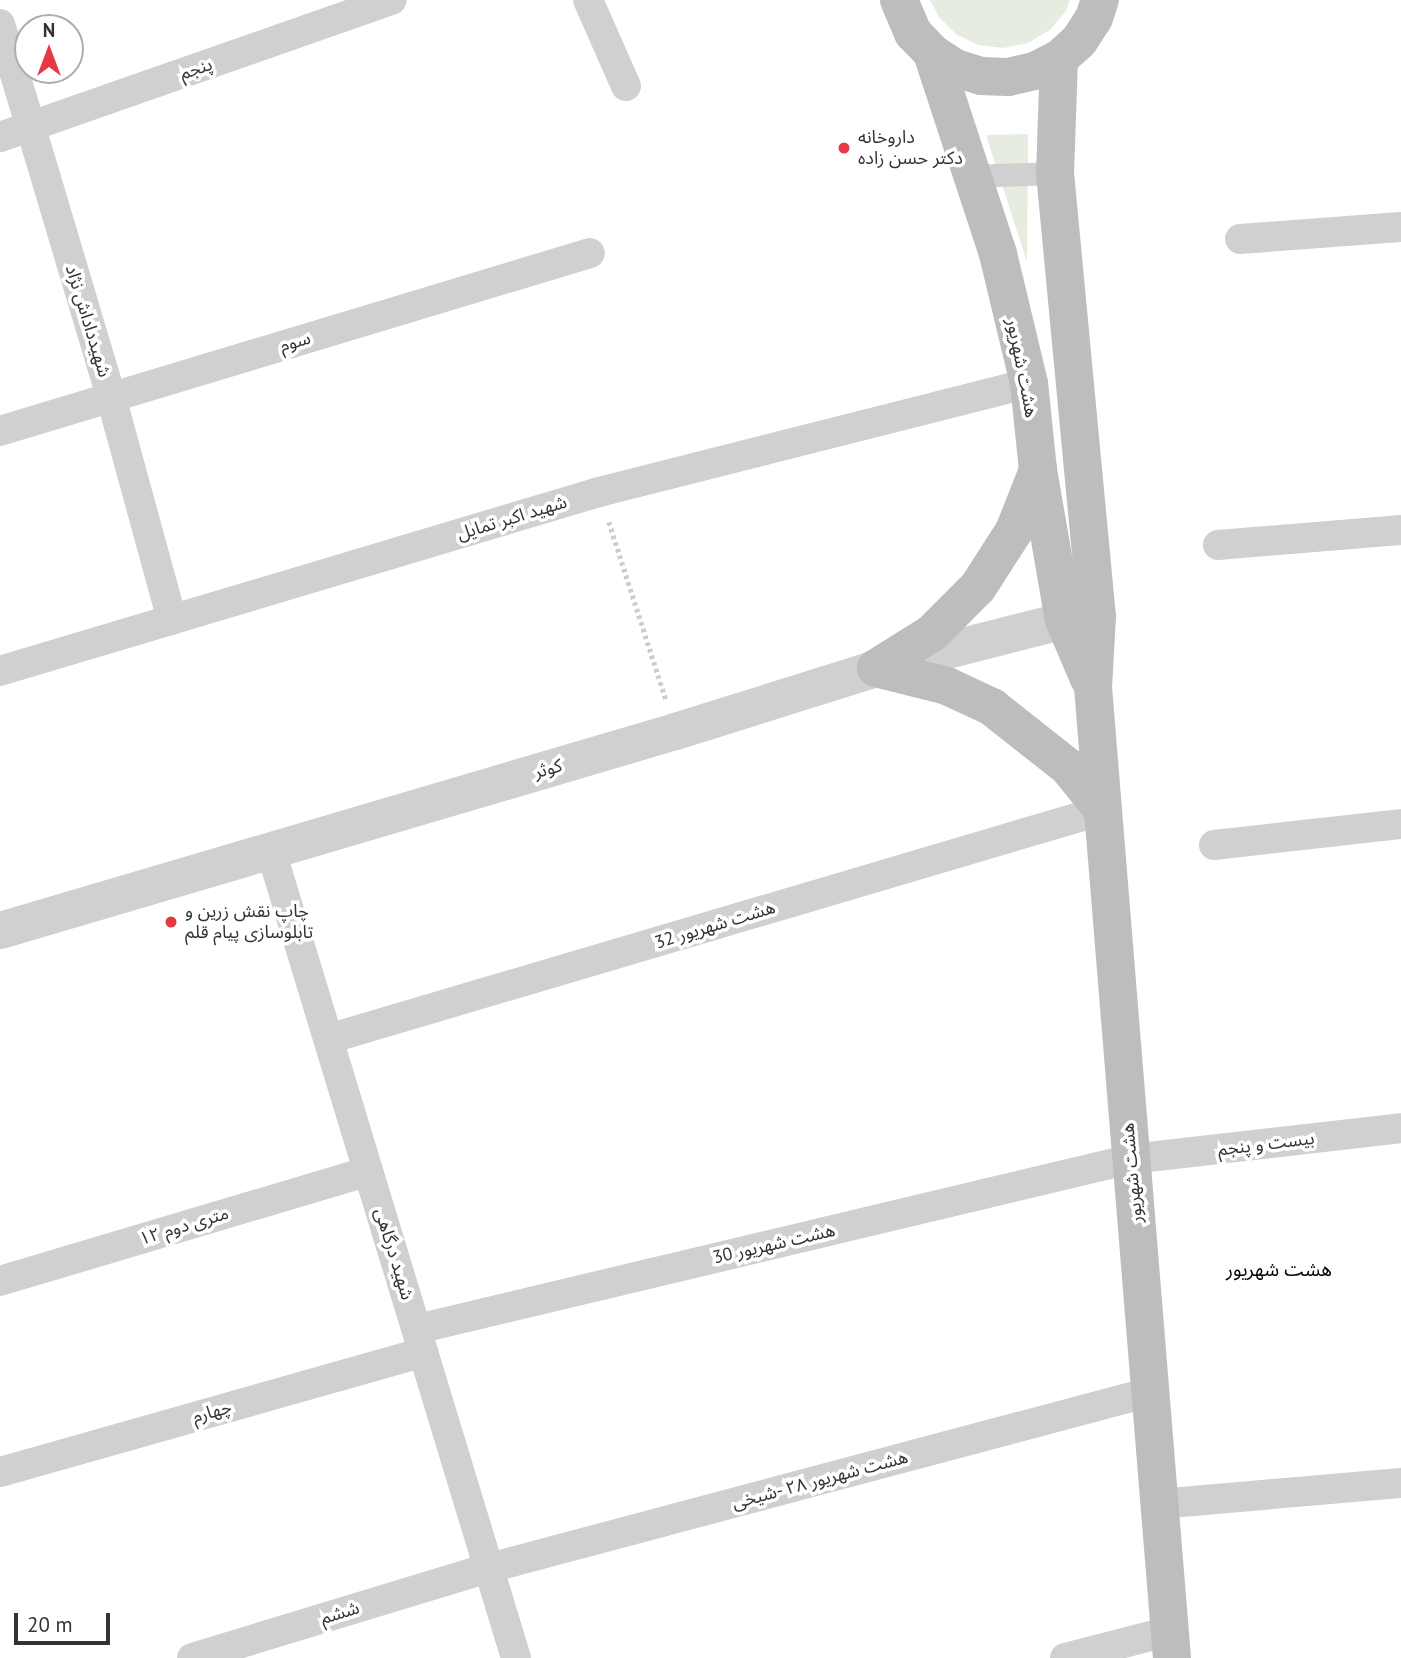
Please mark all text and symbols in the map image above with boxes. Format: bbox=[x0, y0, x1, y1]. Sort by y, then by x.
north arrow bbox=[14, 14, 84, 84]
text: N bbox=[43, 18, 55, 42]
street label: پنجم bbox=[177, 53, 215, 85]
place label: داروخانه دکتر حسن زاده bbox=[858, 127, 963, 170]
marker: داروخانه دکتر حسن زاده bbox=[836, 140, 852, 156]
street label: شهیدداداش نژاد bbox=[61, 262, 115, 380]
street label: هشت شهریور bbox=[1002, 317, 1042, 419]
street label: سوم bbox=[277, 327, 313, 357]
street label: شهید اکبر تمایل bbox=[454, 491, 570, 545]
street label: کوثر bbox=[531, 755, 565, 783]
street label: هشت شهریور 32 bbox=[652, 896, 778, 954]
place label: چاپ نقش زرین و تابلوسازی پیام قلم bbox=[185, 901, 313, 944]
marker: چاپ نقش زرین و تابلوسازی پیام قلم bbox=[163, 914, 179, 930]
street label: هشت شهریور bbox=[1117, 1122, 1147, 1224]
street label: بیست و پنجم bbox=[1216, 1127, 1316, 1161]
street label: ۱۲ متری دوم bbox=[137, 1202, 231, 1250]
street label: شهید درگاهی bbox=[370, 1205, 418, 1303]
street label: هشت شهریور 30 bbox=[711, 1219, 837, 1269]
district label: هشت شهریور bbox=[1226, 1259, 1332, 1281]
street label: چهارم bbox=[190, 1396, 234, 1428]
street label: هشت شهریور ۲۸ -شیخی bbox=[729, 1446, 911, 1514]
street label: ششم bbox=[318, 1597, 362, 1629]
scale bar bbox=[18, 1598, 114, 1642]
text: 20 m bbox=[27, 1611, 73, 1638]

